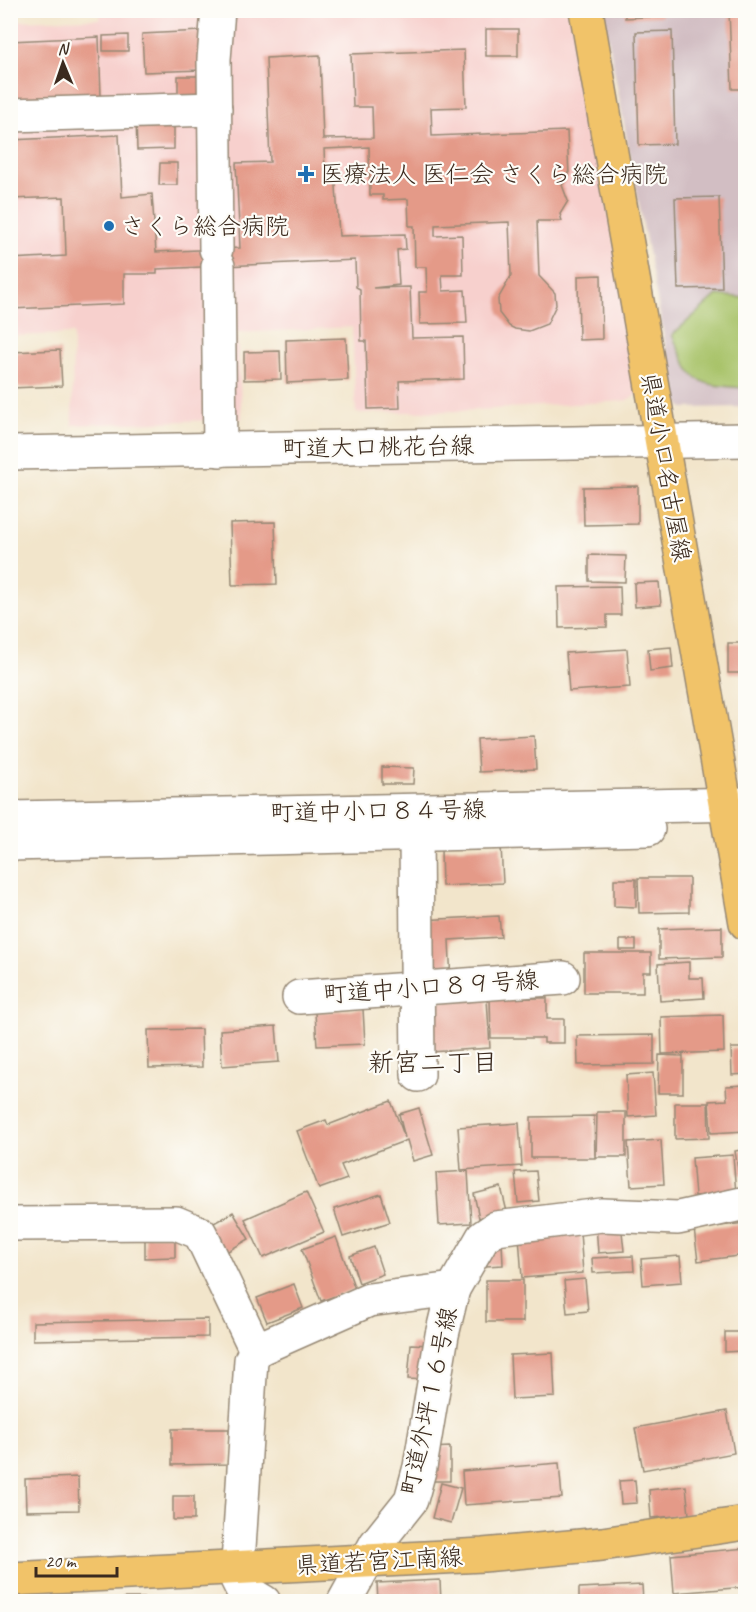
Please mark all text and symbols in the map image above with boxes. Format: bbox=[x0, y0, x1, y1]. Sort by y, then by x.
north arrow bbox=[33, 33, 93, 93]
text: N bbox=[57, 39, 71, 59]
place label: 医療法人 医仁会 さくら総合病院 bbox=[320, 159, 668, 189]
marker: 医療法人 医仁会 さくら総合病院 bbox=[297, 165, 315, 183]
place label: さくら総合病院 bbox=[121, 211, 289, 241]
marker: さくら総合病院 bbox=[102, 219, 116, 233]
street label: 県道小口名古屋線 bbox=[635, 370, 697, 564]
street label: 町道大口桃花台線 bbox=[282, 430, 474, 464]
street label: 町道中小口８４号線 bbox=[270, 794, 486, 828]
street label: 町道中小口８９号線 bbox=[322, 965, 540, 1009]
district label: 新宮二丁目 bbox=[368, 1046, 498, 1079]
street label: 町道外坪１６号線 bbox=[394, 1304, 464, 1498]
scale bar bbox=[36, 1540, 117, 1578]
street label: 県道若宮江南線 bbox=[294, 1542, 464, 1580]
text: 20 m bbox=[45, 1550, 78, 1572]

